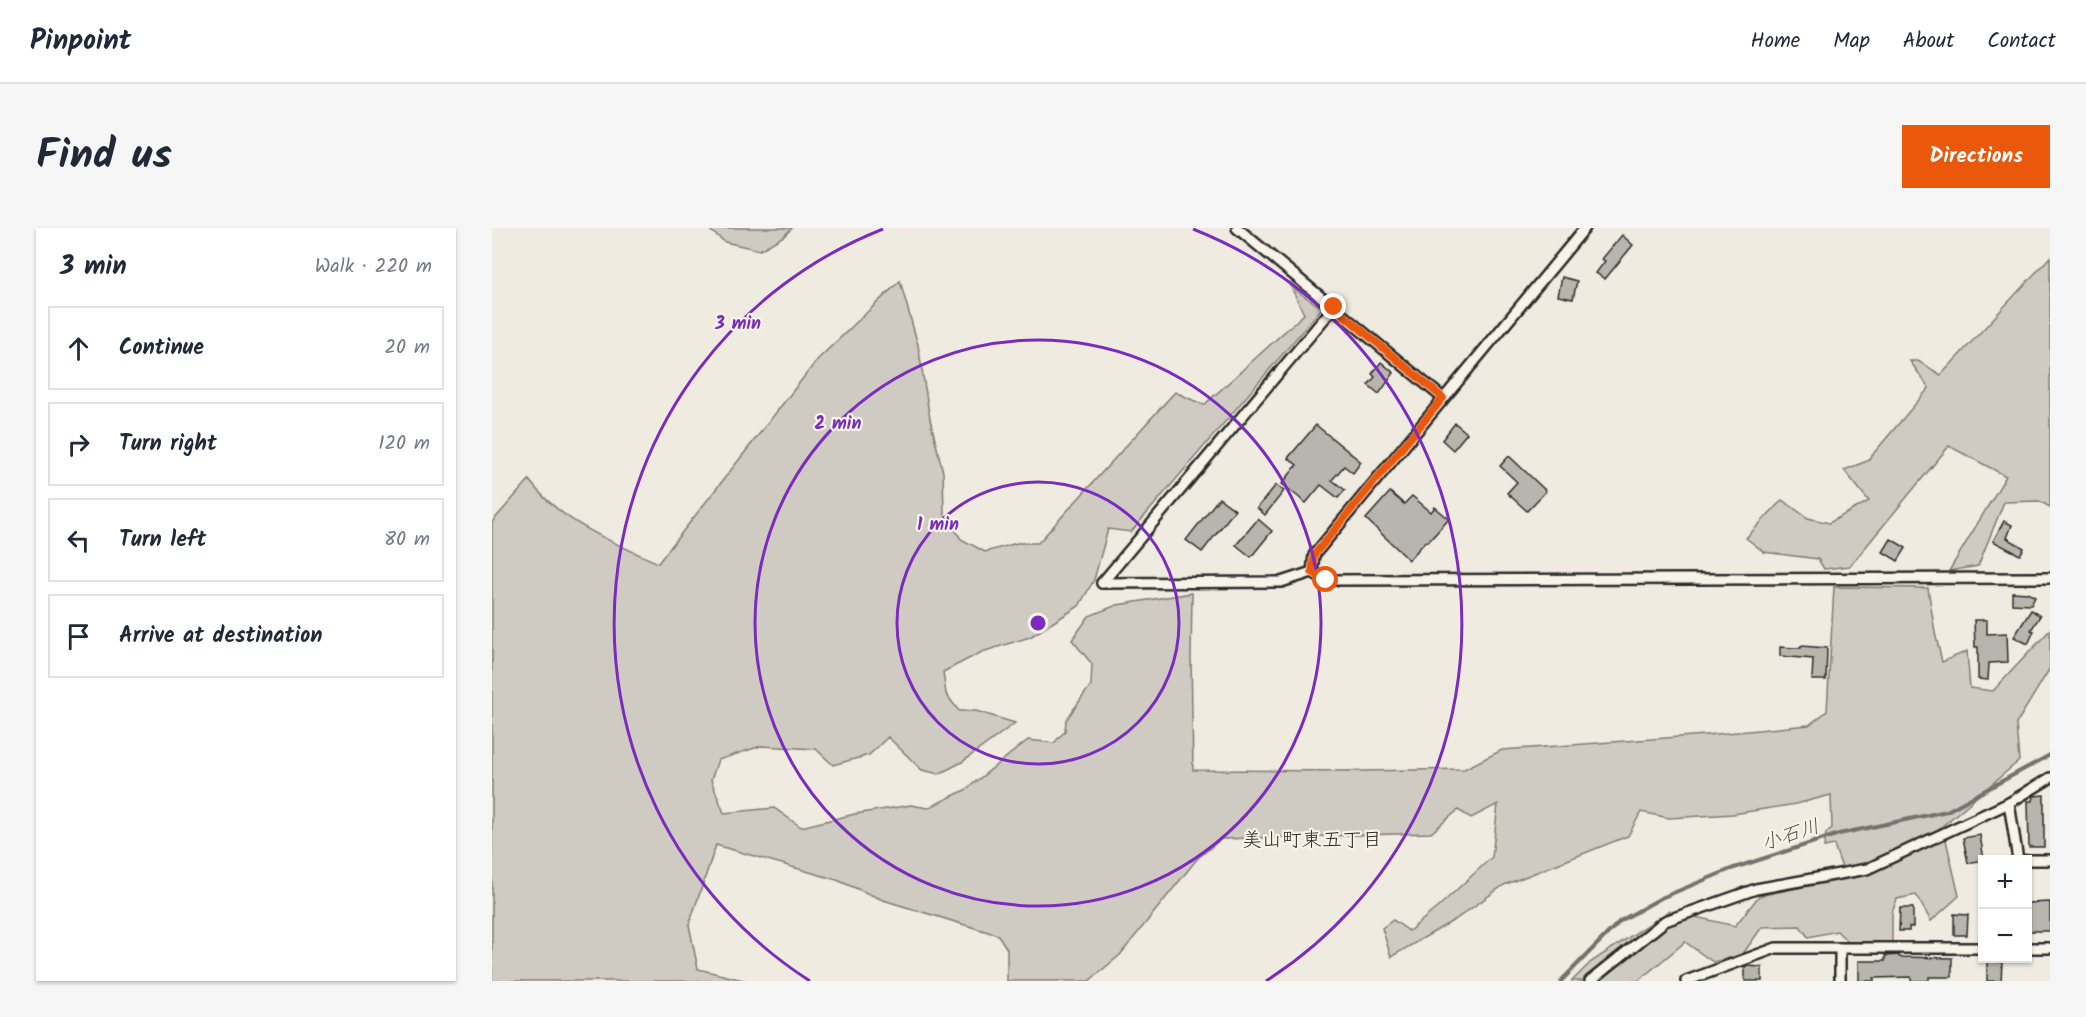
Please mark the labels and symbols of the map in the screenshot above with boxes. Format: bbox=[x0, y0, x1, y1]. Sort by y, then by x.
route end bbox=[1320, 293, 1346, 319]
text: 3 min bbox=[714, 310, 761, 339]
text: 2 min bbox=[815, 410, 861, 439]
text: 1 min bbox=[917, 511, 959, 540]
route start bbox=[1312, 566, 1338, 592]
centre of rings bbox=[1028, 613, 1048, 633]
water label: 小石川 bbox=[1757, 811, 1824, 860]
district label: 美山町東五丁目 bbox=[1242, 825, 1382, 857]

